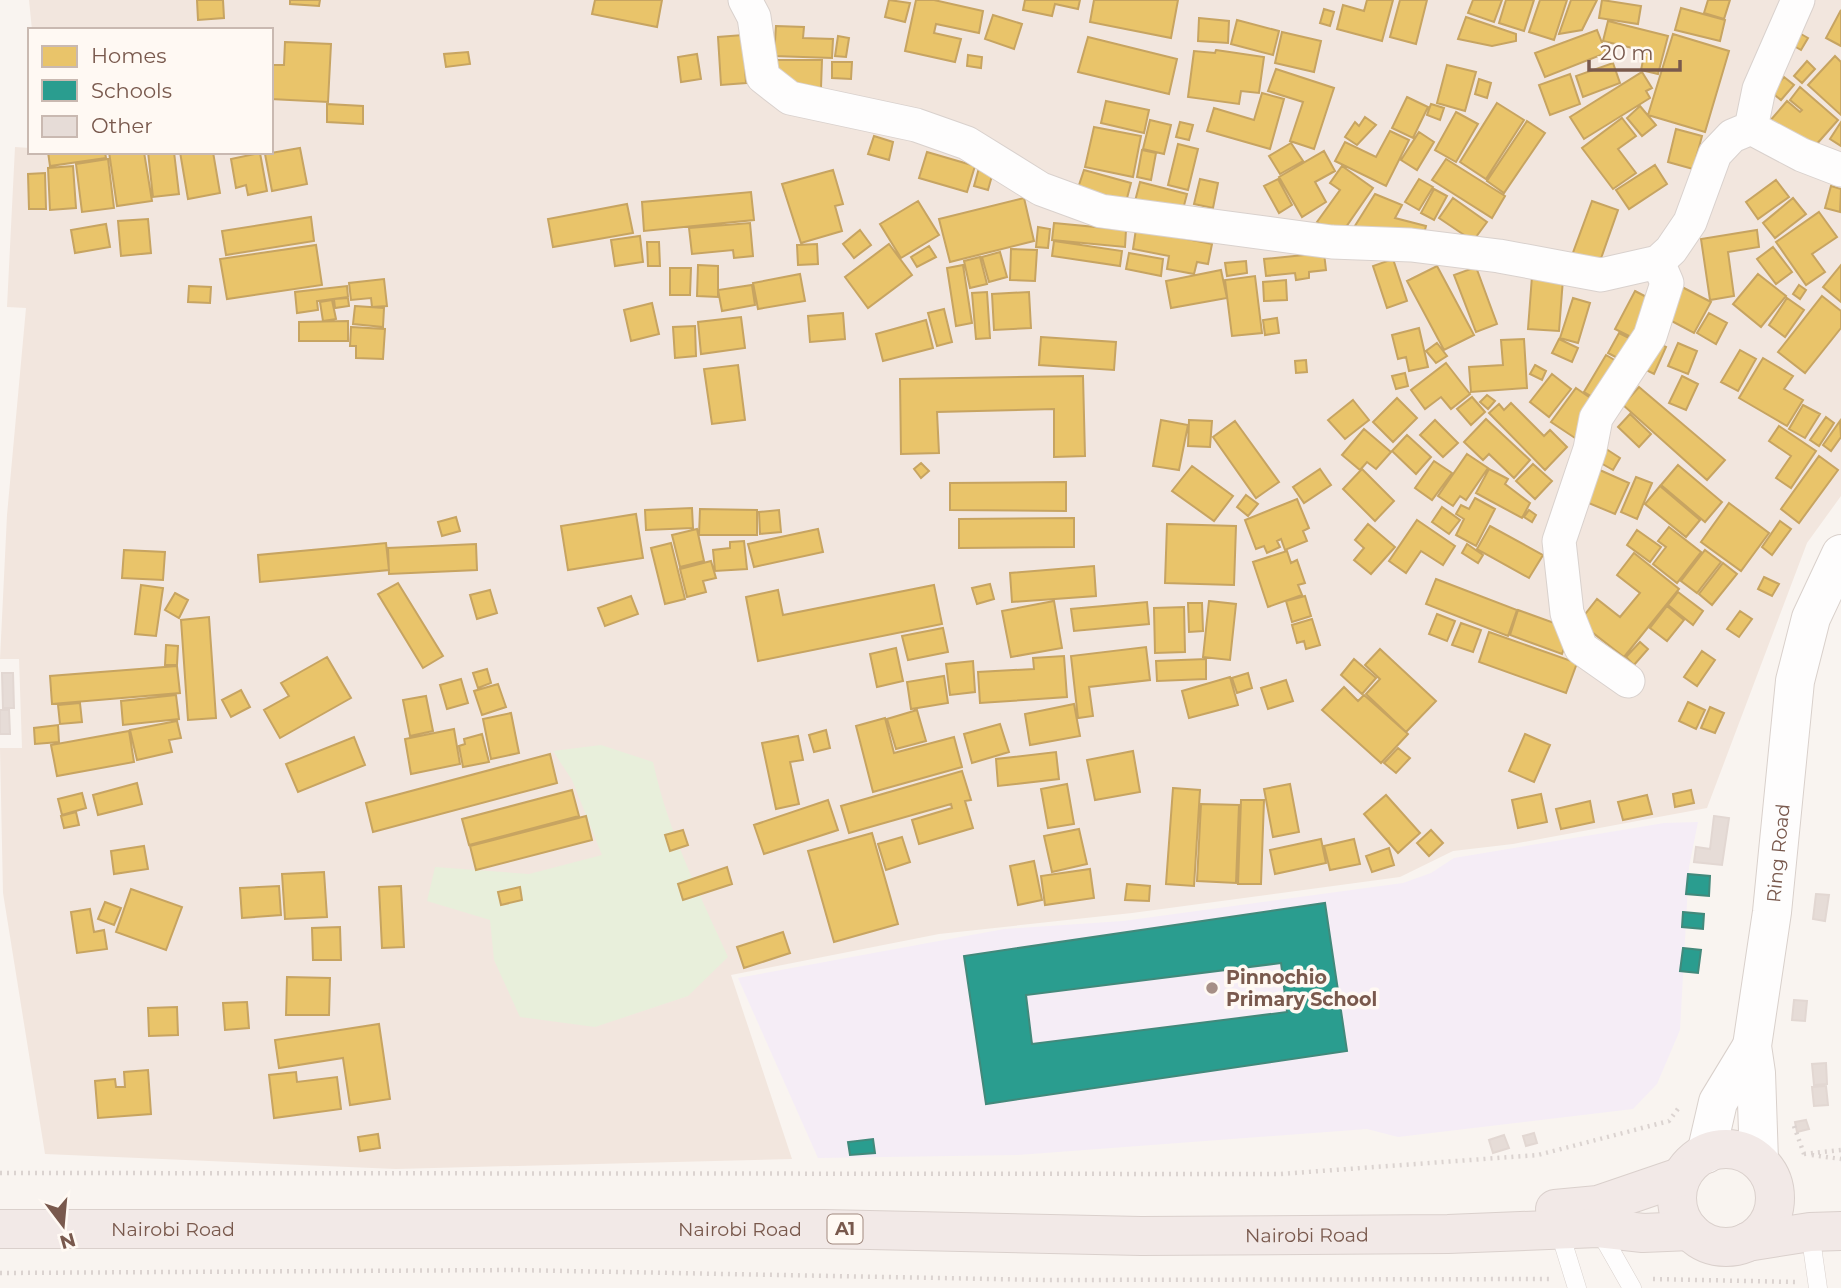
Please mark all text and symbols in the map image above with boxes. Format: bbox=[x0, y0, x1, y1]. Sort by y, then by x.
legend bbox=[28, 28, 273, 154]
scale bar bbox=[1589, 28, 1680, 72]
text: 20 m bbox=[1600, 40, 1654, 65]
text: Homes bbox=[91, 43, 166, 68]
text: Schools bbox=[91, 78, 172, 103]
text: Other bbox=[91, 113, 153, 138]
street label: Ring Road bbox=[1762, 803, 1795, 904]
place label: Pinnochio Primary School bbox=[1226, 966, 1377, 1011]
marker: Pinnochio Primary School bbox=[1204, 980, 1220, 996]
north arrow bbox=[28, 1190, 98, 1260]
road number: A1 bbox=[828, 1214, 862, 1244]
street label: Nairobi Road bbox=[111, 1218, 235, 1241]
street label: Nairobi Road bbox=[678, 1218, 802, 1241]
street label: Nairobi Road bbox=[1245, 1224, 1369, 1247]
text: N bbox=[57, 1228, 78, 1254]

